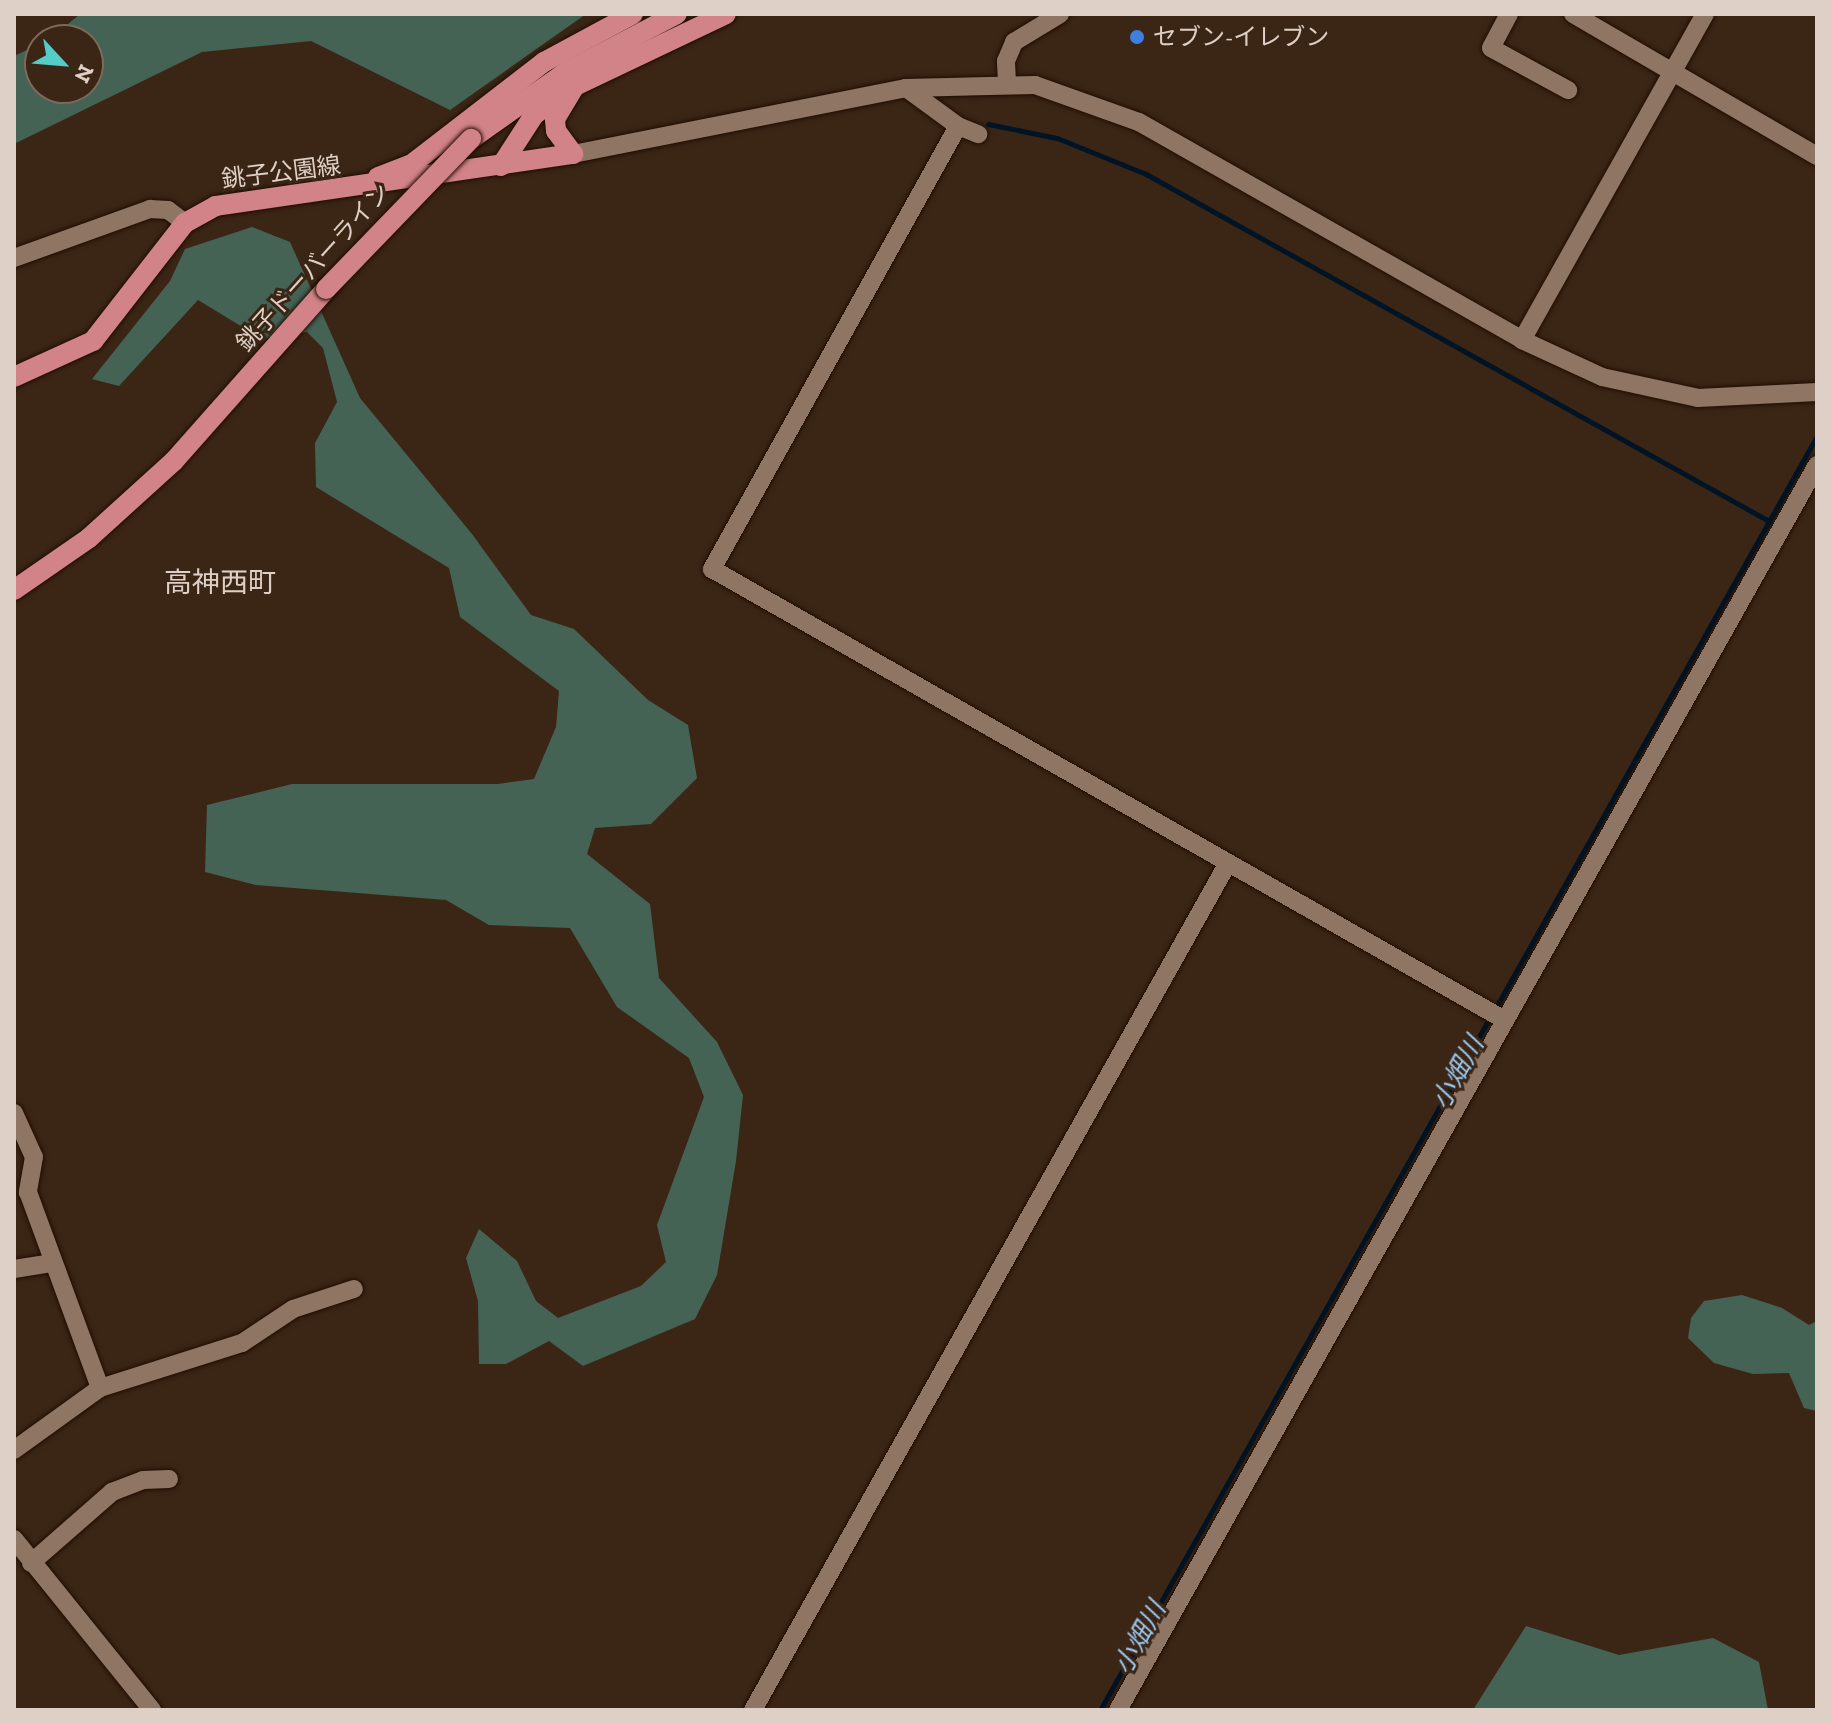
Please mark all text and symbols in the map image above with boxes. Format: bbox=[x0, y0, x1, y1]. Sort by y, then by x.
place label: セブン-イレブン bbox=[1153, 23, 1329, 51]
north arrow bbox=[24, 24, 104, 104]
marker: セブン-イレブン bbox=[1128, 28, 1146, 46]
text: N bbox=[68, 60, 100, 87]
street label: 銚子公園線 bbox=[220, 150, 342, 194]
street label: 銚子ドーバーライン bbox=[230, 177, 396, 357]
district label: 高神西町 bbox=[164, 566, 276, 600]
water label: 小畑川 bbox=[1425, 1031, 1491, 1115]
water label: 小畑川 bbox=[1107, 1596, 1173, 1680]

